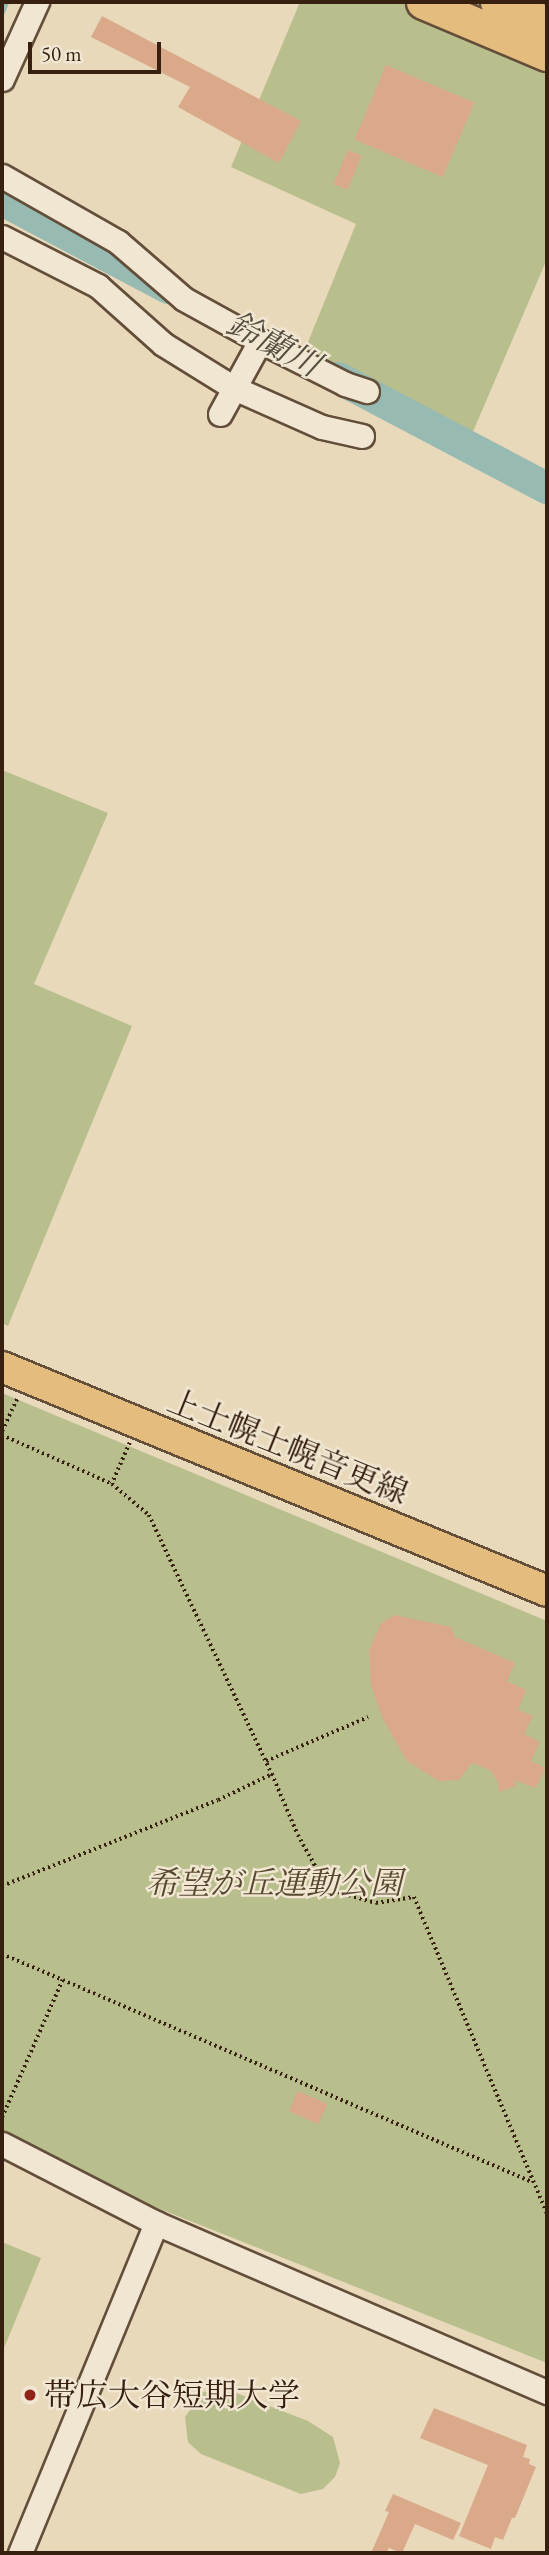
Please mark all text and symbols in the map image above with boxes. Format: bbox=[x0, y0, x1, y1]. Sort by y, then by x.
scale bar bbox=[32, 28, 164, 72]
text: 50 m bbox=[41, 40, 82, 67]
water label: 鈴蘭川 bbox=[221, 303, 327, 385]
street label: 上士幌士幌音更線 bbox=[162, 1381, 414, 1513]
park label: 希望が丘運動公園 bbox=[146, 1864, 402, 1902]
place label: 帯広大谷短期大学 bbox=[44, 2376, 300, 2414]
marker: 帯広大谷短期大学 bbox=[22, 2387, 38, 2403]

